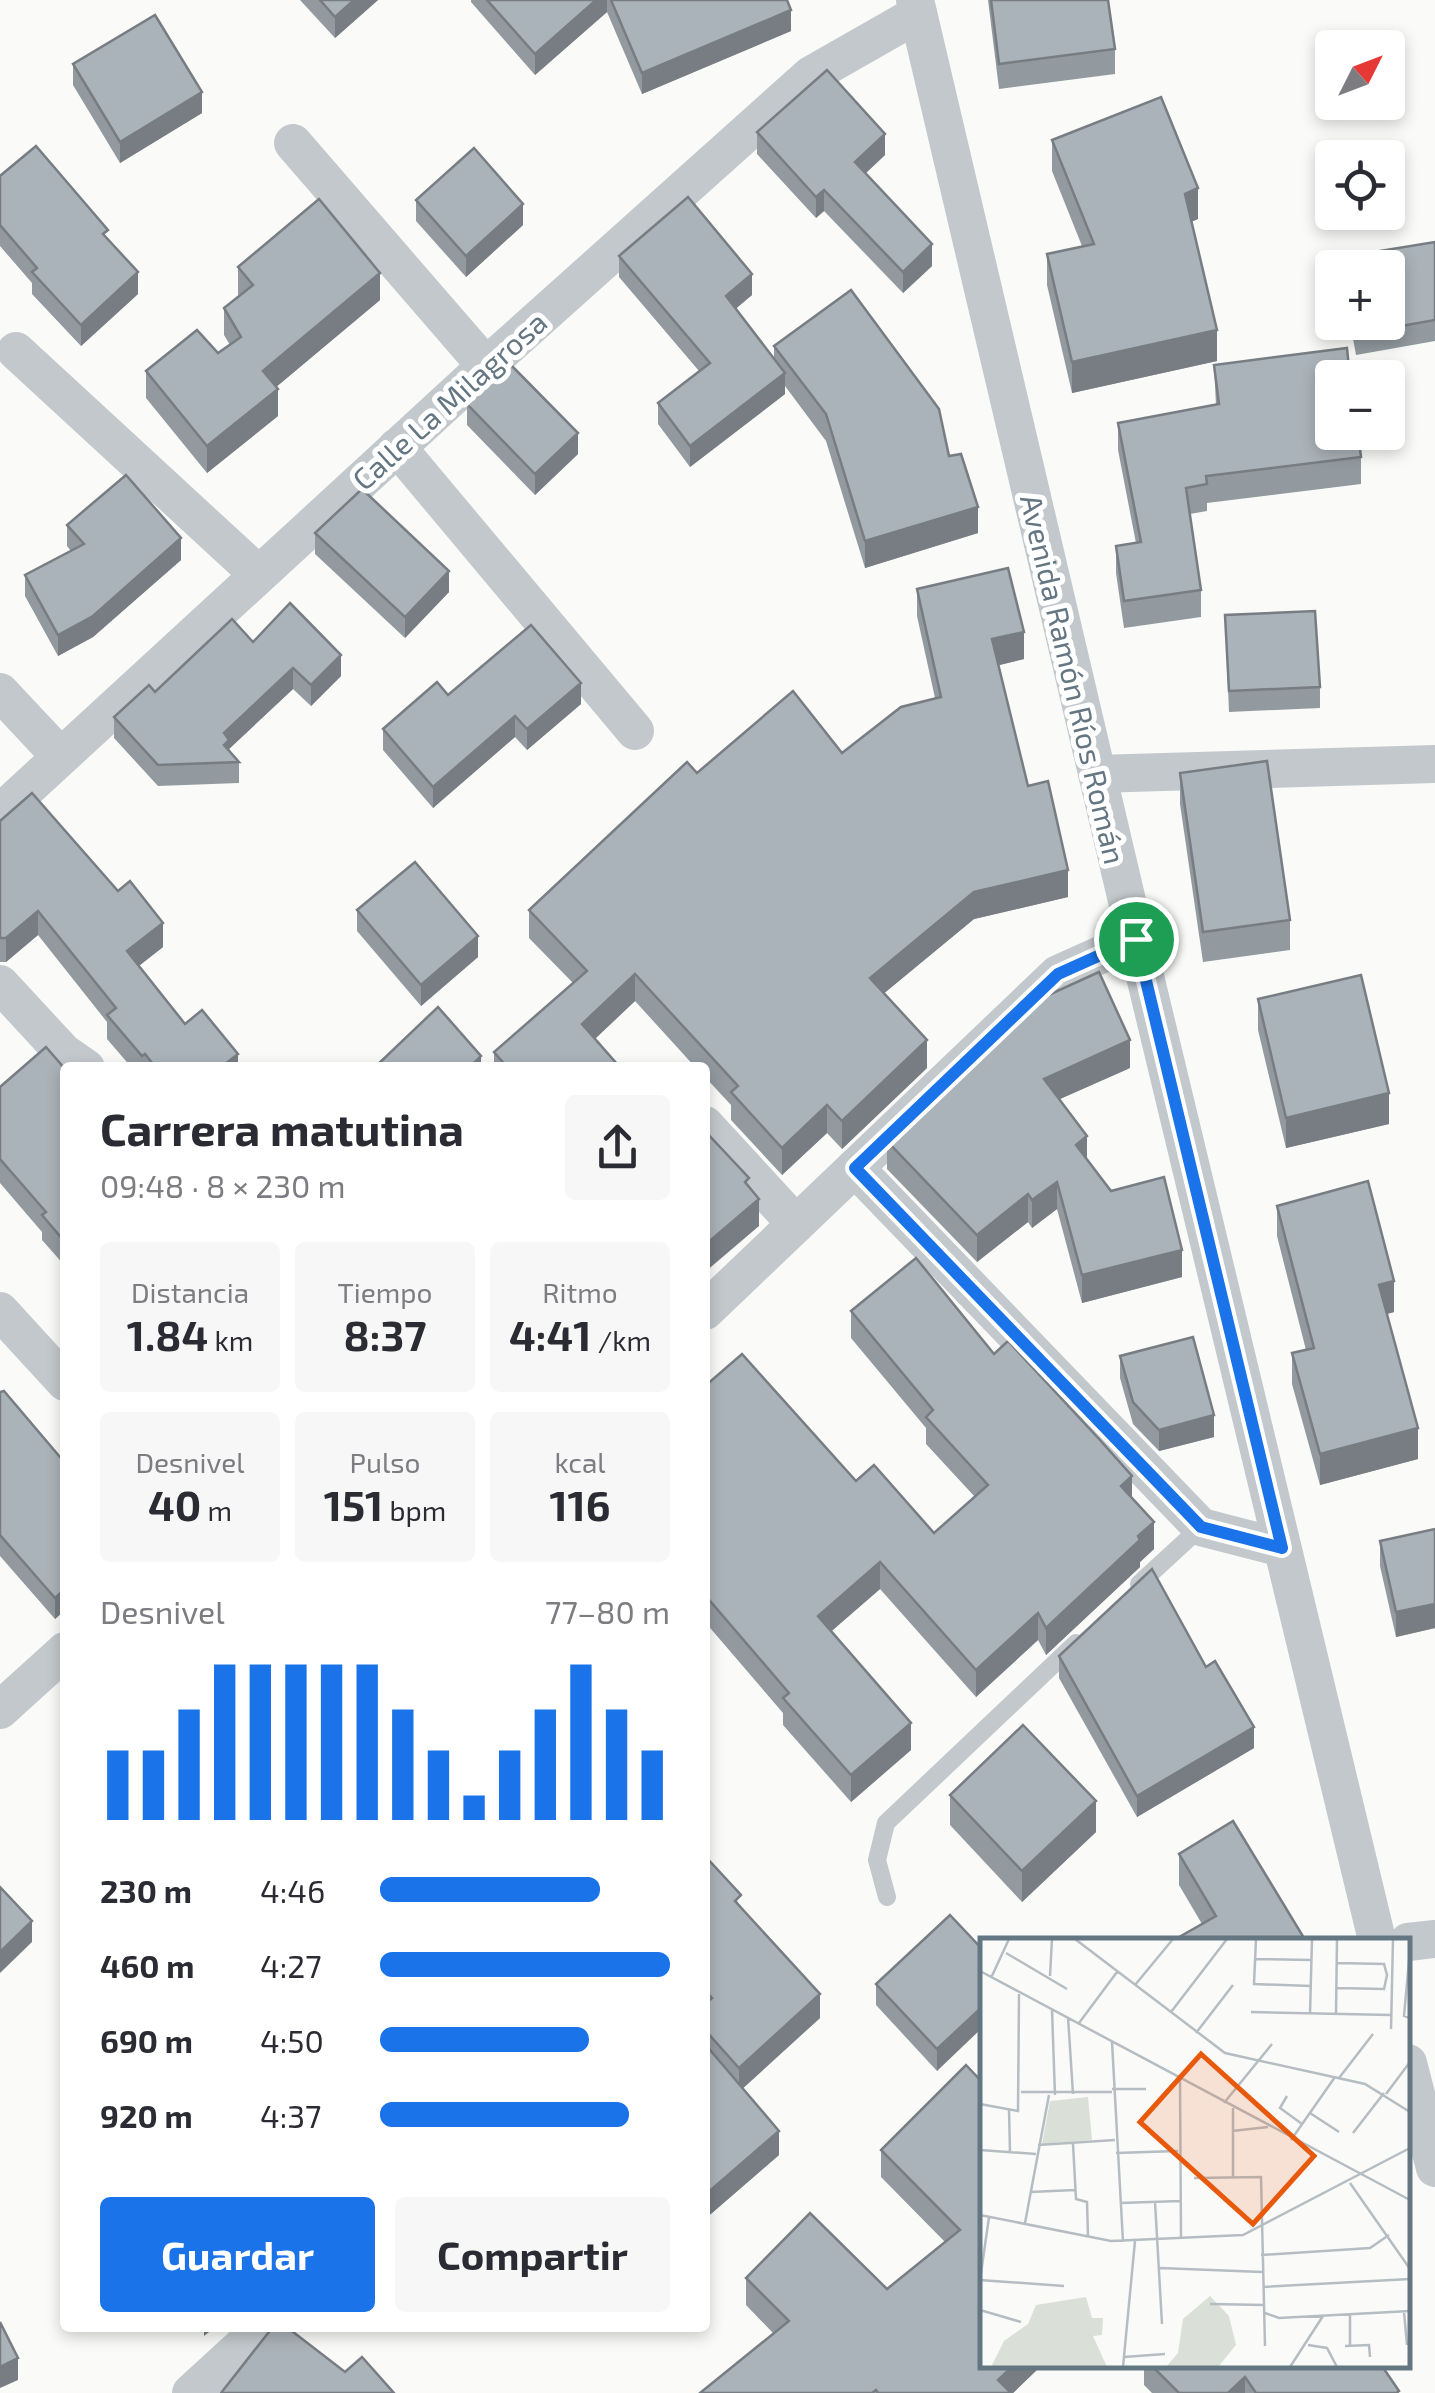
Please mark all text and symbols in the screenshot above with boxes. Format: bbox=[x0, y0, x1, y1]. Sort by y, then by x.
north arrow bbox=[1315, 30, 1405, 120]
map controls bbox=[1315, 30, 1405, 450]
button: locate bbox=[1315, 140, 1405, 230]
button: + bbox=[1315, 250, 1405, 340]
street label: Calle La Milagrosa bbox=[344, 303, 554, 497]
button: − bbox=[1315, 360, 1405, 450]
street label: Avenida Ramón Ríos Román bbox=[1014, 491, 1134, 867]
pin bbox=[1094, 897, 1179, 982]
icon: arrive bbox=[1109, 912, 1164, 967]
button: share bbox=[565, 1095, 670, 1200]
text: Carrera matutina bbox=[100, 1101, 464, 1155]
text: 09:48 · 8 × 230 m bbox=[100, 1166, 346, 1204]
text: Distancia bbox=[131, 1275, 249, 1309]
text: Tiempo bbox=[338, 1275, 432, 1309]
text: Ritmo bbox=[542, 1275, 618, 1309]
text: 1.84 bbox=[127, 1309, 208, 1359]
text: 8:37 bbox=[344, 1309, 426, 1359]
text: 4:41 bbox=[509, 1309, 591, 1359]
text: km bbox=[208, 1323, 253, 1357]
text: /km bbox=[591, 1323, 651, 1357]
text: Desnivel bbox=[135, 1445, 245, 1479]
text: Pulso bbox=[350, 1445, 420, 1479]
text: kcal bbox=[554, 1445, 606, 1479]
text: 40 bbox=[148, 1479, 201, 1529]
text: 151 bbox=[324, 1479, 383, 1529]
text: 116 bbox=[549, 1479, 611, 1529]
text: m bbox=[201, 1493, 232, 1527]
text: bpm bbox=[383, 1493, 446, 1527]
text: Desnivel bbox=[100, 1592, 225, 1630]
text: 77–80 m bbox=[545, 1592, 670, 1630]
text: 230 m bbox=[100, 1871, 192, 1909]
text: 4:46 bbox=[260, 1871, 325, 1909]
inset map bbox=[980, 1938, 1410, 2368]
text: 460 m bbox=[100, 1946, 195, 1984]
text: 4:27 bbox=[260, 1946, 322, 1984]
text: 690 m bbox=[100, 2021, 193, 2059]
text: 4:50 bbox=[260, 2021, 324, 2059]
text: 920 m bbox=[100, 2096, 193, 2134]
text: 4:37 bbox=[260, 2096, 321, 2134]
button: Guardar bbox=[100, 2197, 375, 2312]
button: Compartir bbox=[395, 2197, 670, 2312]

